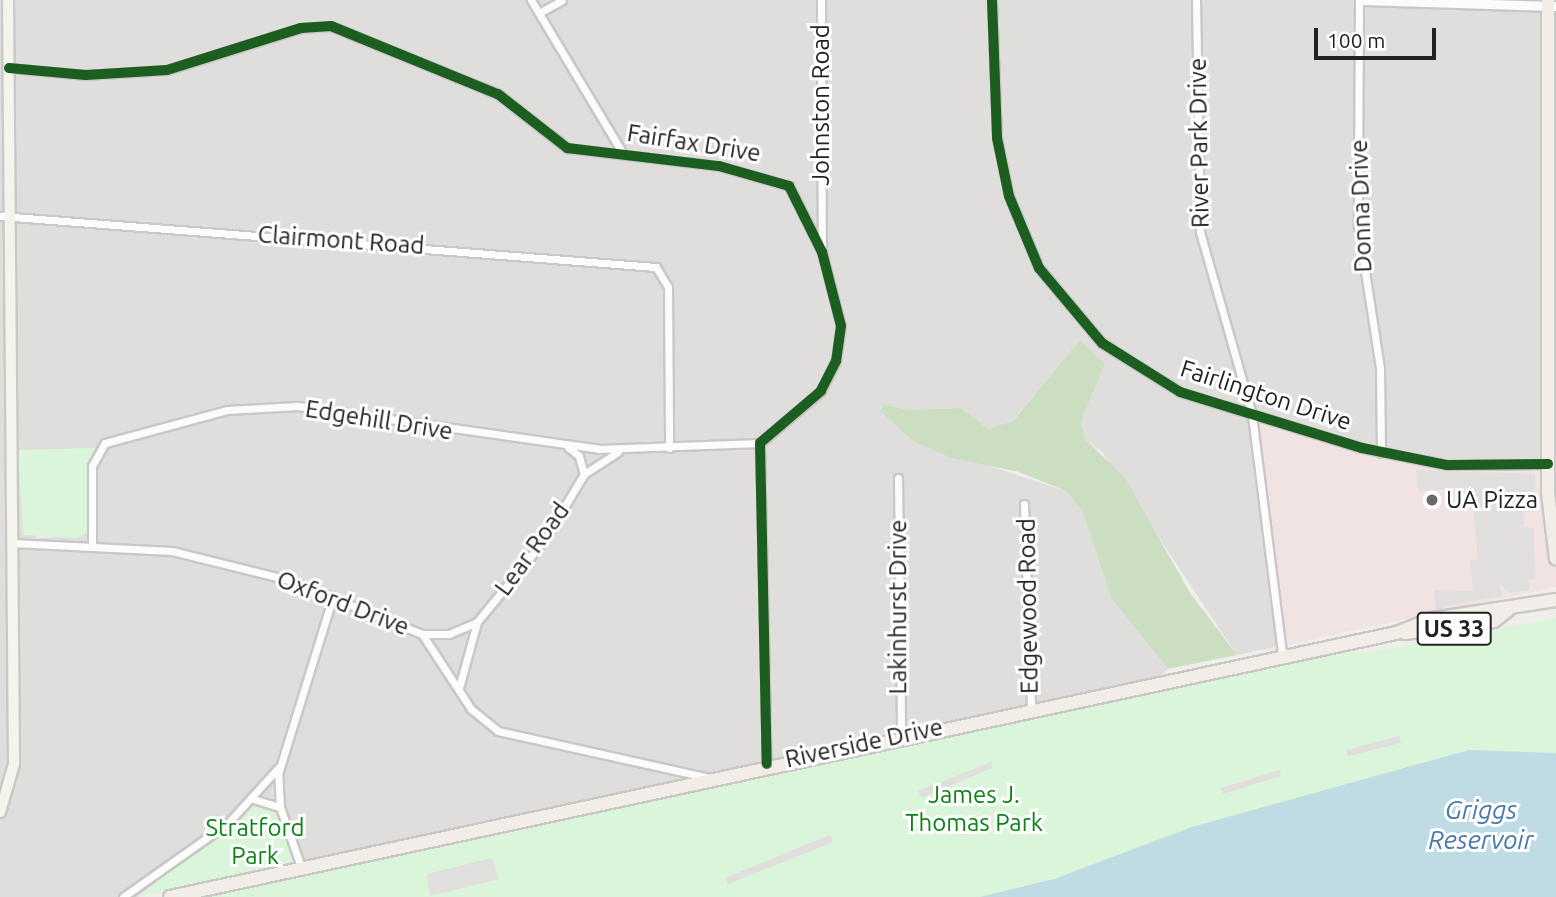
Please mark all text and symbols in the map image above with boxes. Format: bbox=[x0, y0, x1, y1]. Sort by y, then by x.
scale bar bbox=[1318, 14, 1440, 58]
street label: Johnston Road bbox=[807, 24, 835, 186]
text: 100 m bbox=[1327, 28, 1385, 52]
street label: River Park Drive bbox=[1183, 58, 1215, 228]
street label: Fairfax Drive bbox=[625, 118, 763, 168]
street label: Donna Drive bbox=[1344, 139, 1378, 273]
street label: Clairmont Road bbox=[257, 220, 425, 260]
street label: Fairlington Drive bbox=[1177, 354, 1355, 436]
street label: Edgehill Drive bbox=[303, 394, 455, 446]
place label: UA Pizza bbox=[1446, 486, 1538, 514]
marker: UA Pizza bbox=[1424, 492, 1440, 508]
street label: Lear Road bbox=[489, 497, 575, 601]
street label: Edgewood Road bbox=[1012, 518, 1044, 694]
street label: Lakinhurst Drive bbox=[884, 520, 912, 694]
street label: Oxford Drive bbox=[273, 565, 413, 641]
road number: US 33 bbox=[1416, 610, 1492, 649]
street label: Riverside Drive bbox=[782, 712, 946, 774]
park label: James J. Thomas Park bbox=[905, 781, 1043, 837]
water label: Griggs Reservoir bbox=[1428, 794, 1534, 856]
park label: Stratford Park bbox=[205, 814, 305, 870]

